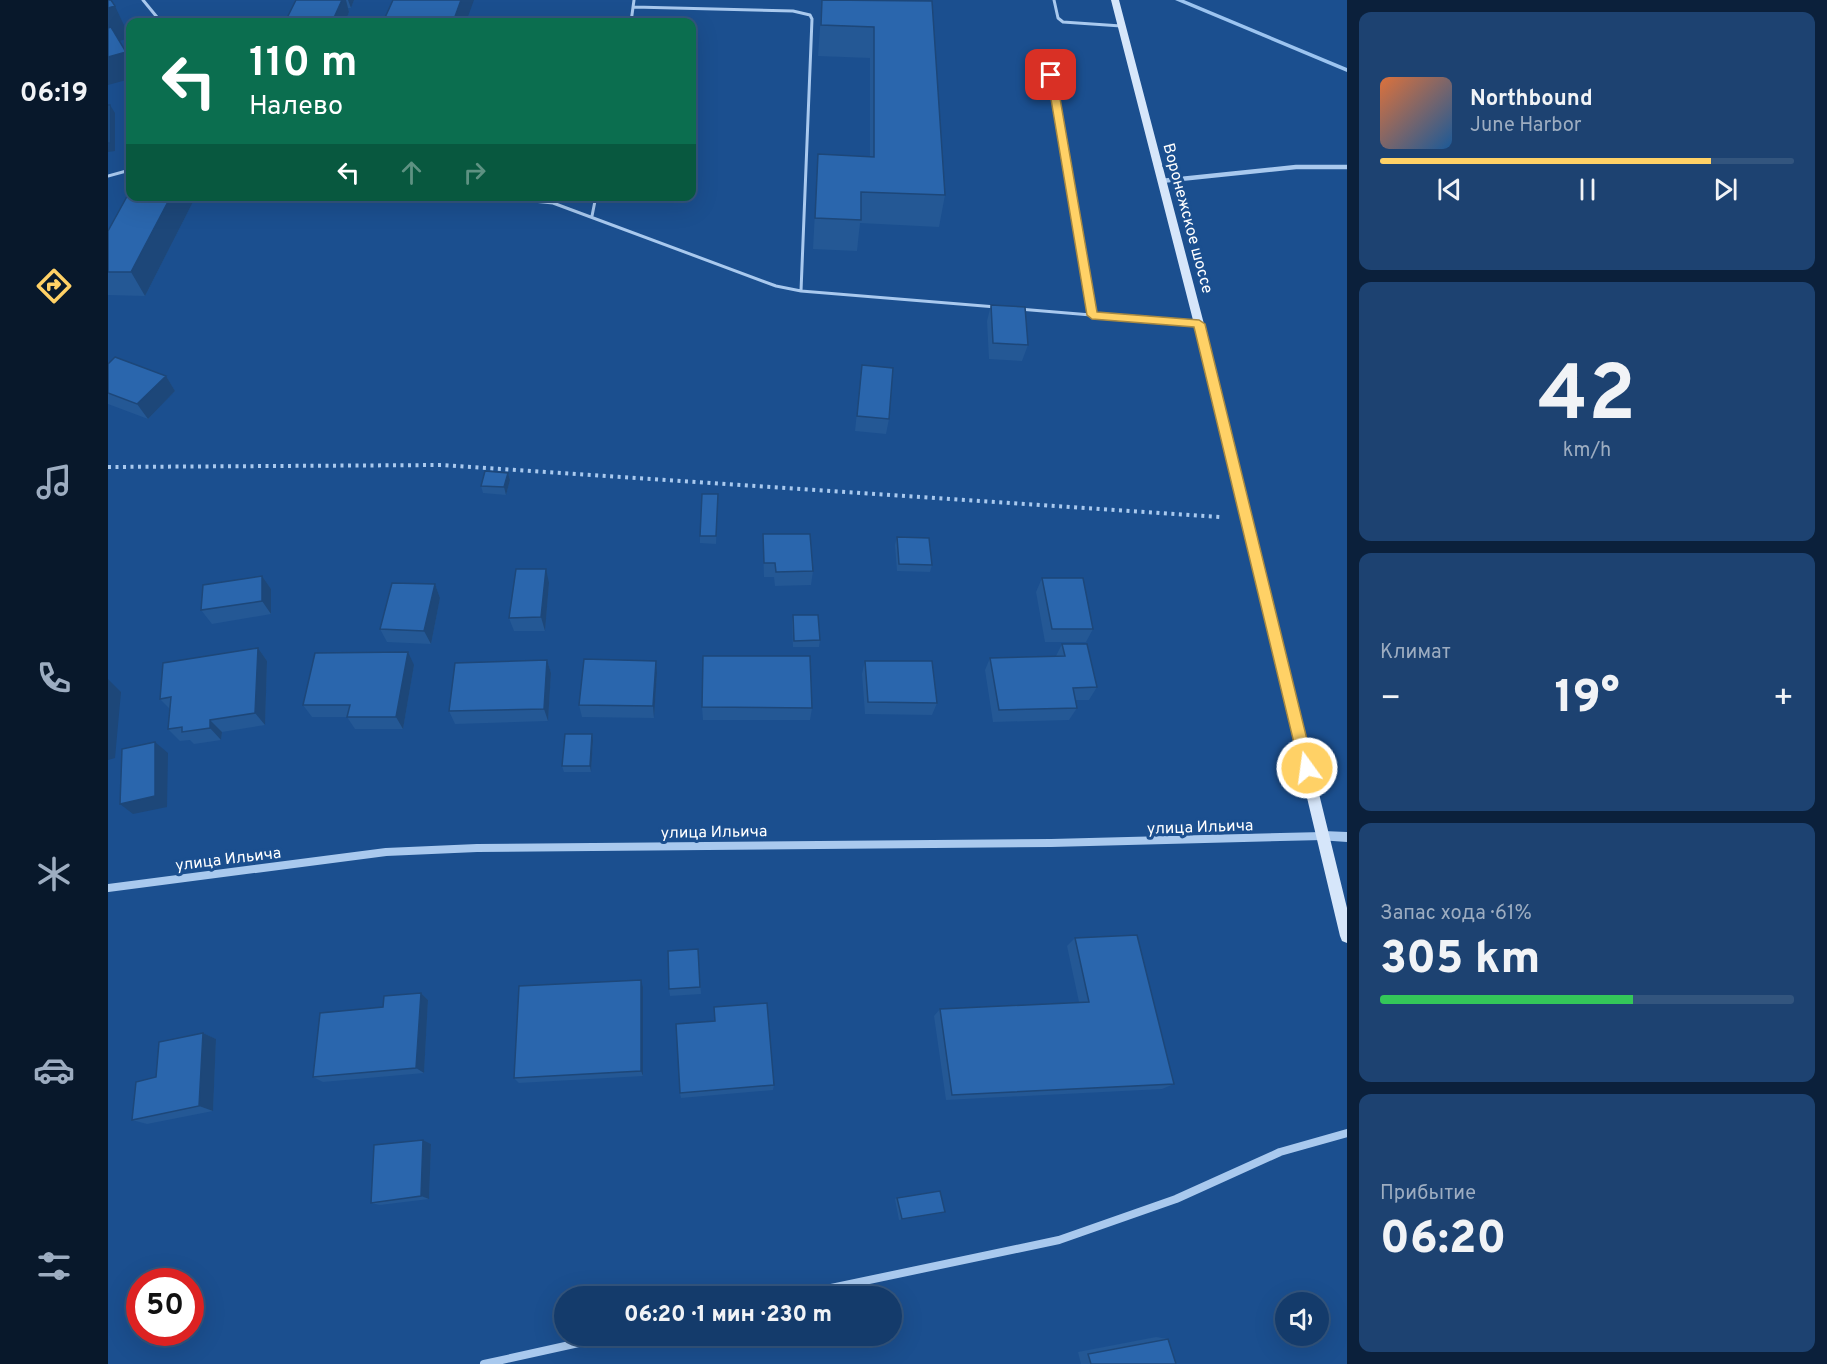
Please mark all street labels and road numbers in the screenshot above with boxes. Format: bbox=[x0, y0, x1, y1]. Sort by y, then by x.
street label: Воронежское шоссе bbox=[1157, 141, 1217, 296]
street label: улица Ильича bbox=[1147, 816, 1254, 840]
street label: улица Ильича bbox=[661, 822, 767, 844]
street label: улица Ильича bbox=[174, 844, 282, 876]

